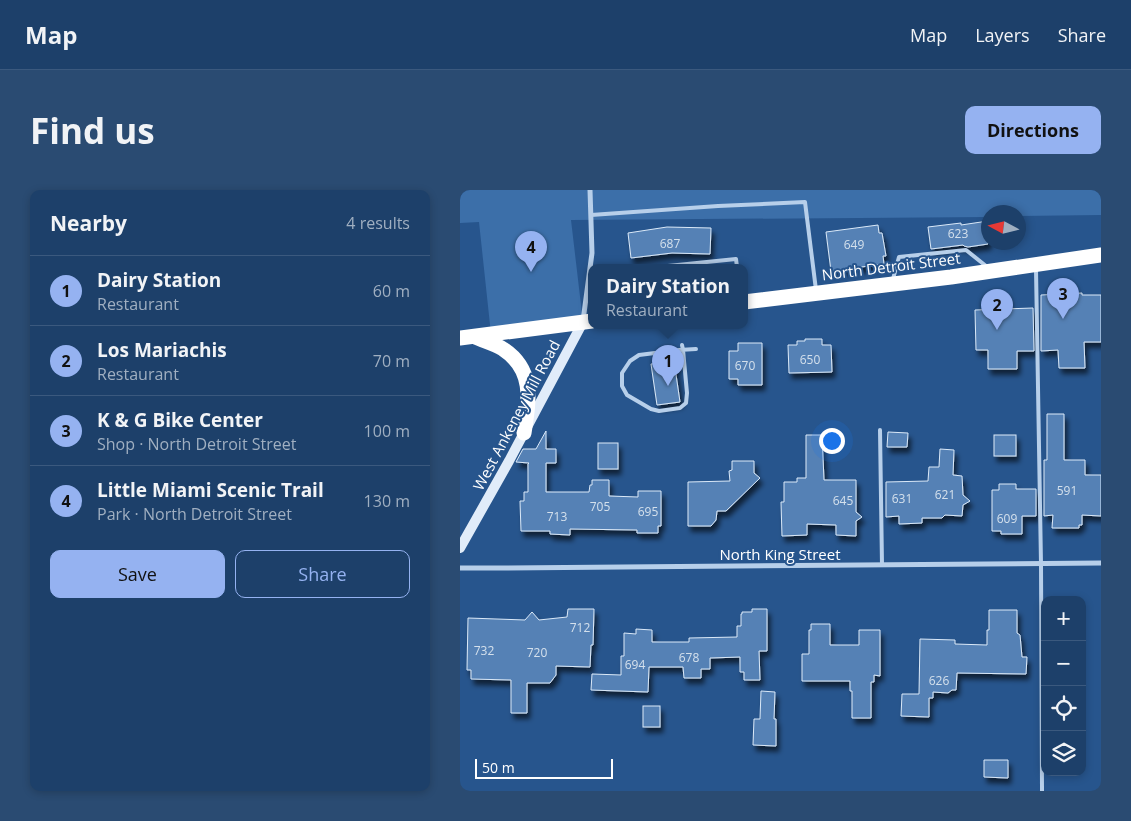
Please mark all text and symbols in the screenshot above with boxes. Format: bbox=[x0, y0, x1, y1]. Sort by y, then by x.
text: Map bbox=[25, 18, 77, 51]
text: Map bbox=[910, 23, 947, 47]
text: Layers bbox=[975, 23, 1030, 47]
text: Share bbox=[1058, 23, 1106, 47]
button: Directions bbox=[965, 106, 1101, 154]
text: Find us bbox=[30, 107, 155, 154]
north arrow bbox=[981, 205, 1026, 250]
text: Nearby bbox=[50, 209, 127, 237]
text: 4 results bbox=[346, 212, 410, 234]
house number: 623 bbox=[948, 225, 968, 242]
pin: 4 bbox=[515, 231, 547, 272]
house number: 687 bbox=[660, 235, 680, 252]
house number: 649 bbox=[844, 236, 864, 253]
street label: North Detroit Street bbox=[820, 248, 962, 284]
popup bbox=[588, 264, 748, 329]
text: Dairy Station bbox=[97, 267, 221, 293]
text: Dairy Station bbox=[606, 273, 730, 299]
pin: 3 bbox=[1047, 278, 1079, 319]
text: 1 bbox=[61, 280, 71, 302]
text: 60 m bbox=[373, 280, 410, 302]
pin: 2 bbox=[981, 289, 1013, 330]
text: Restaurant bbox=[97, 293, 179, 315]
text: Restaurant bbox=[606, 299, 688, 321]
street label: West Ankeney Mill Road bbox=[468, 336, 564, 494]
text: Los Mariachis bbox=[97, 337, 227, 363]
pin: 1 bbox=[652, 345, 684, 386]
text: 2 bbox=[61, 350, 71, 372]
text: 70 m bbox=[373, 350, 410, 372]
house number: 650 bbox=[800, 351, 820, 368]
house number: 670 bbox=[735, 357, 755, 374]
text: Restaurant bbox=[97, 363, 179, 385]
text: K & G Bike Center bbox=[97, 407, 263, 433]
text: 3 bbox=[61, 420, 71, 442]
text: 100 m bbox=[364, 420, 410, 442]
your location bbox=[819, 428, 845, 454]
text: Shop · North Detroit Street bbox=[97, 433, 296, 455]
text: Little Miami Scenic Trail bbox=[97, 477, 324, 503]
house number: 591 bbox=[1057, 482, 1077, 499]
house number: 621 bbox=[935, 486, 955, 503]
text: 4 bbox=[61, 490, 71, 512]
text: 130 m bbox=[364, 490, 410, 512]
house number: 631 bbox=[892, 490, 912, 507]
house number: 645 bbox=[833, 492, 853, 509]
house number: 705 bbox=[590, 498, 610, 515]
text: Park · North Detroit Street bbox=[97, 503, 292, 525]
house number: 695 bbox=[638, 503, 658, 520]
house number: 713 bbox=[547, 508, 567, 525]
house number: 609 bbox=[997, 510, 1017, 527]
street label: North King Street bbox=[720, 544, 841, 564]
button: Save bbox=[50, 550, 225, 598]
button: Share bbox=[235, 550, 410, 598]
map controls bbox=[1041, 596, 1086, 776]
button: + bbox=[1041, 596, 1086, 641]
house number: 712 bbox=[570, 619, 590, 636]
button: − bbox=[1041, 641, 1086, 686]
house number: 732 bbox=[474, 642, 494, 659]
house number: 720 bbox=[527, 644, 547, 661]
house number: 678 bbox=[679, 649, 699, 666]
house number: 694 bbox=[625, 656, 645, 673]
house number: 626 bbox=[929, 672, 949, 689]
button: locate bbox=[1041, 686, 1086, 731]
button: layers bbox=[1041, 731, 1086, 776]
scale bar bbox=[475, 756, 612, 779]
text: 50 m bbox=[482, 758, 515, 777]

